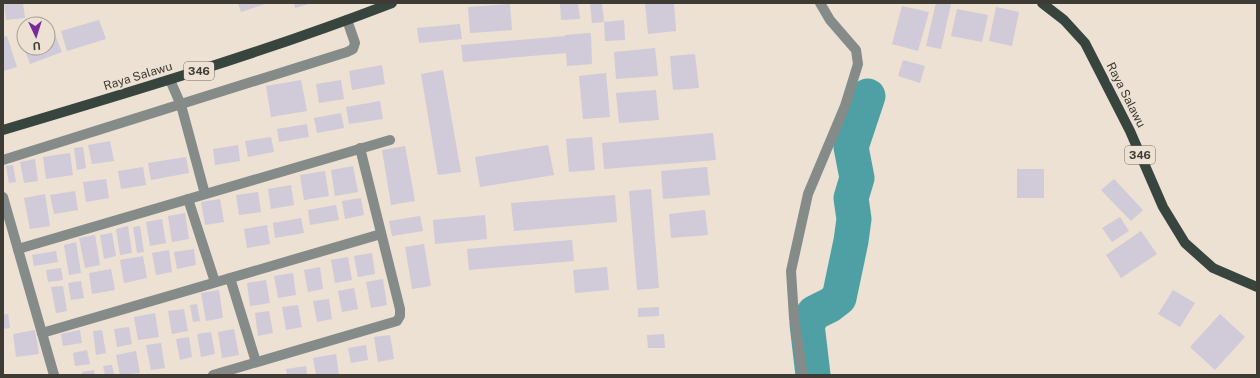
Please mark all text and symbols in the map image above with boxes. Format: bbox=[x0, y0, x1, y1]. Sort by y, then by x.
north arrow bbox=[16, 16, 56, 56]
text: U bbox=[32, 40, 41, 52]
street label: Raya Salawu bbox=[102, 59, 174, 93]
street label: Raya Salawu bbox=[1104, 60, 1148, 130]
road number: 346 bbox=[184, 62, 214, 80]
road number: 346 bbox=[1125, 146, 1155, 164]

